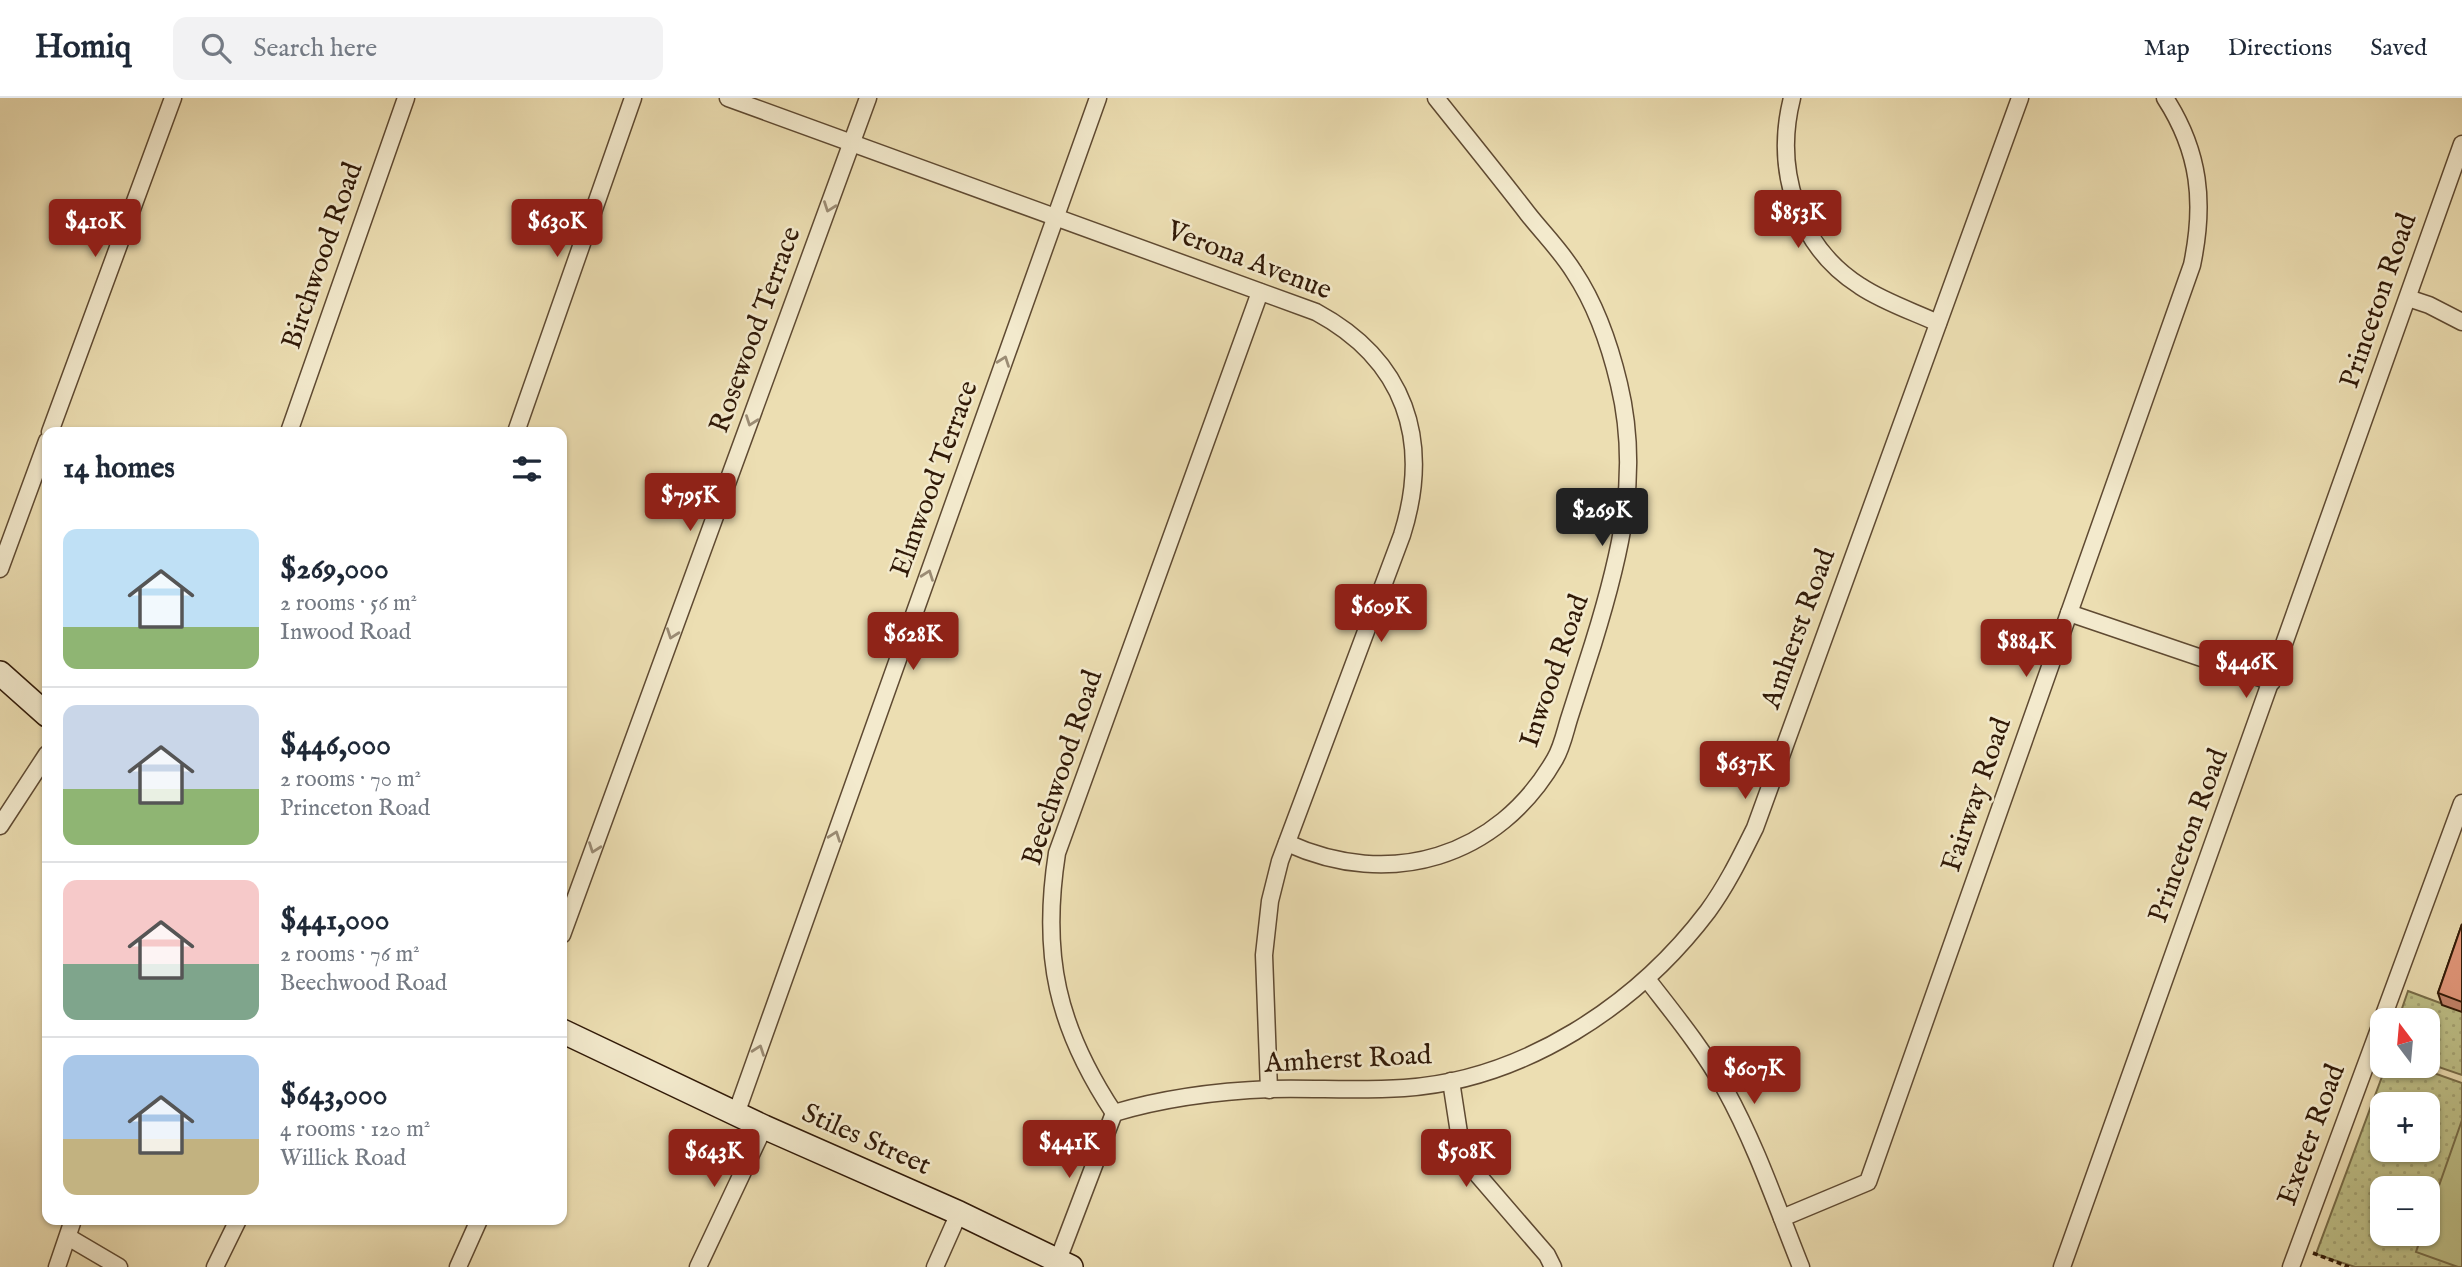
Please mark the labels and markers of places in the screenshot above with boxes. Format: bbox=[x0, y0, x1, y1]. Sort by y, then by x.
pin: $853K bbox=[1749, 190, 1847, 250]
pin: $410K bbox=[46, 200, 144, 259]
pin: $630K bbox=[508, 200, 606, 259]
pin: $795K bbox=[641, 474, 739, 533]
pin: $269K bbox=[1553, 489, 1651, 548]
pin: $609K bbox=[1332, 584, 1430, 644]
pin: $628K bbox=[864, 612, 962, 672]
pin: $884K bbox=[1977, 620, 2075, 679]
pin: $446K bbox=[2197, 640, 2295, 700]
pin: $637K bbox=[1696, 742, 1794, 801]
pin: $607K bbox=[1705, 1046, 1803, 1106]
pin: $441K bbox=[1020, 1121, 1118, 1180]
pin: $643K bbox=[665, 1130, 763, 1189]
pin: $508K bbox=[1417, 1130, 1515, 1189]

